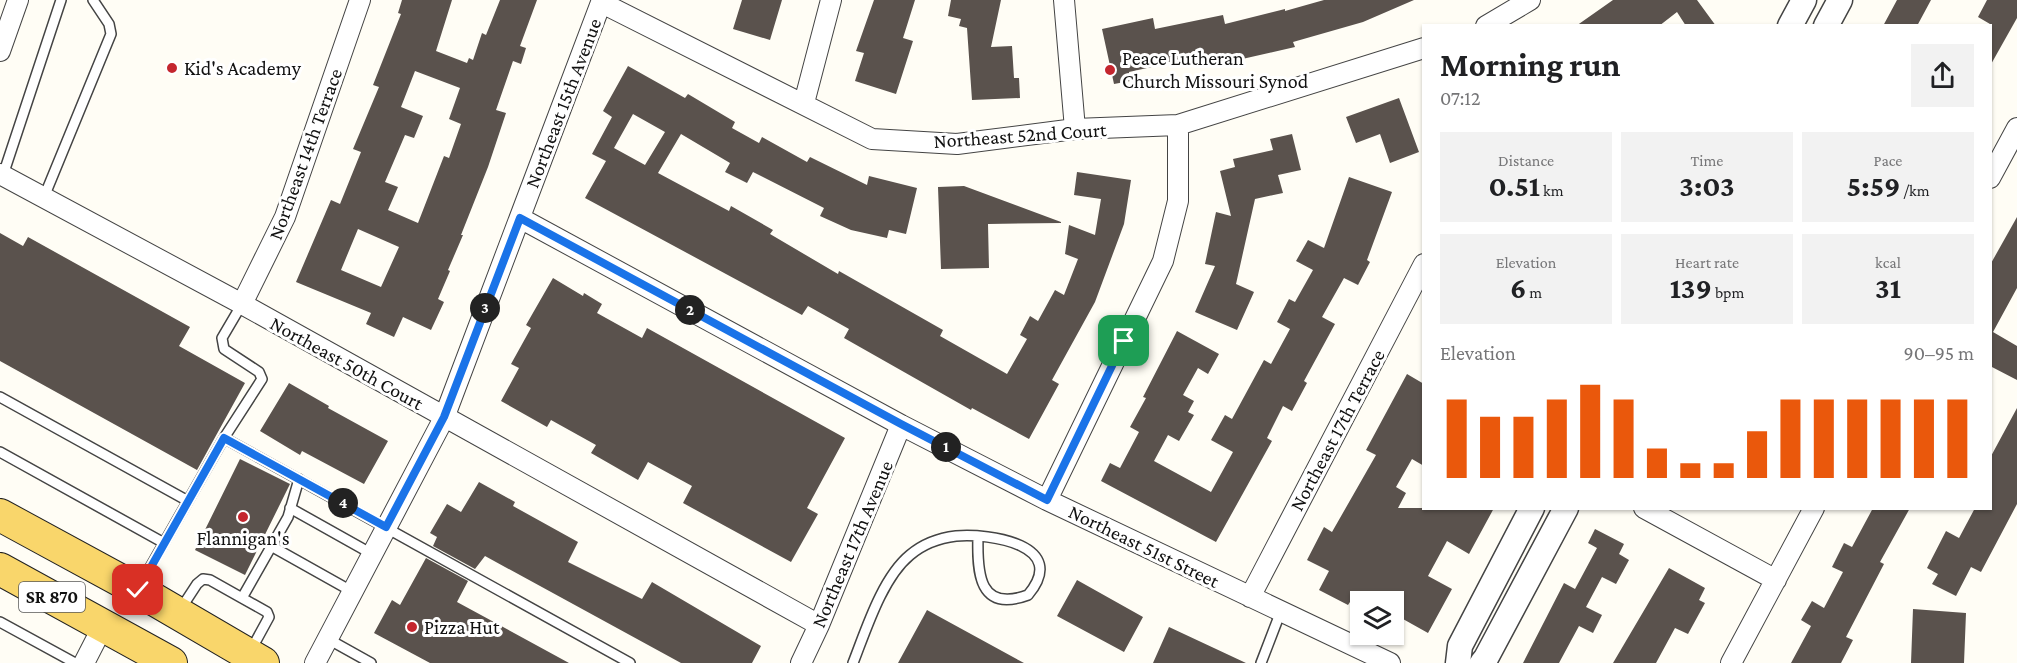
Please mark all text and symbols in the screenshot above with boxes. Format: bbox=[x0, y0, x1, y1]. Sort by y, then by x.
street label: Northeast 15th Avenue bbox=[521, 15, 606, 191]
button: share bbox=[1911, 44, 1974, 107]
text: Morning run bbox=[1440, 46, 1621, 83]
place label: Peace Lutheran Church Missouri Synod bbox=[1122, 47, 1309, 93]
place label: Kid's Academy bbox=[184, 57, 302, 80]
marker: Kid's Academy bbox=[165, 61, 179, 75]
marker: Peace Lutheran Church Missouri Synod bbox=[1103, 63, 1117, 77]
street label: Northeast 14th Terrace bbox=[264, 65, 346, 243]
text: 07:12 bbox=[1440, 87, 1481, 109]
street label: Northeast 52nd Court bbox=[933, 118, 1108, 152]
text: Distance bbox=[1498, 152, 1554, 169]
text: Time bbox=[1691, 152, 1723, 169]
text: Pace bbox=[1874, 152, 1902, 169]
text: 0.51 bbox=[1488, 169, 1540, 202]
text: 3:03 bbox=[1679, 169, 1735, 202]
text: 5:59 bbox=[1846, 169, 1900, 202]
text: km bbox=[1540, 182, 1564, 199]
text: /km bbox=[1900, 182, 1930, 199]
text: Elevation bbox=[1496, 254, 1556, 271]
text: Heart rate bbox=[1675, 254, 1739, 271]
text: kcal bbox=[1875, 254, 1901, 271]
text: 6 bbox=[1510, 271, 1526, 304]
text: 139 bbox=[1670, 271, 1712, 304]
text: 31 bbox=[1875, 271, 1901, 304]
text: m bbox=[1526, 284, 1542, 301]
text: bpm bbox=[1712, 284, 1744, 301]
pin: 3 bbox=[470, 293, 500, 323]
pin: 2 bbox=[675, 295, 705, 325]
text: 3 bbox=[481, 299, 489, 316]
text: 2 bbox=[686, 301, 694, 318]
street label: Northeast 50th Court bbox=[267, 312, 428, 414]
pin bbox=[1098, 315, 1149, 366]
icon: arrive bbox=[1107, 324, 1140, 357]
text: Elevation bbox=[1440, 342, 1516, 364]
text: 90–95 m bbox=[1904, 342, 1974, 364]
street label: Northeast 17th Terrace bbox=[1285, 345, 1389, 514]
pin: 1 bbox=[931, 432, 961, 462]
text: 1 bbox=[943, 438, 949, 455]
street label: Northeast 17th Avenue bbox=[807, 457, 897, 631]
pin: 4 bbox=[328, 488, 358, 518]
text: 4 bbox=[339, 494, 347, 511]
street label: Northeast 51st Street bbox=[1065, 500, 1223, 592]
marker: Flannigan's bbox=[236, 510, 250, 524]
place label: Flannigan's bbox=[196, 527, 290, 550]
pin bbox=[112, 564, 163, 615]
icon: check bbox=[121, 573, 154, 606]
road number: SR 870 bbox=[19, 582, 85, 612]
map controls bbox=[1350, 591, 1404, 645]
button: layers bbox=[1350, 591, 1404, 645]
place label: Pizza Hut bbox=[424, 616, 500, 638]
marker: Pizza Hut bbox=[405, 620, 419, 634]

